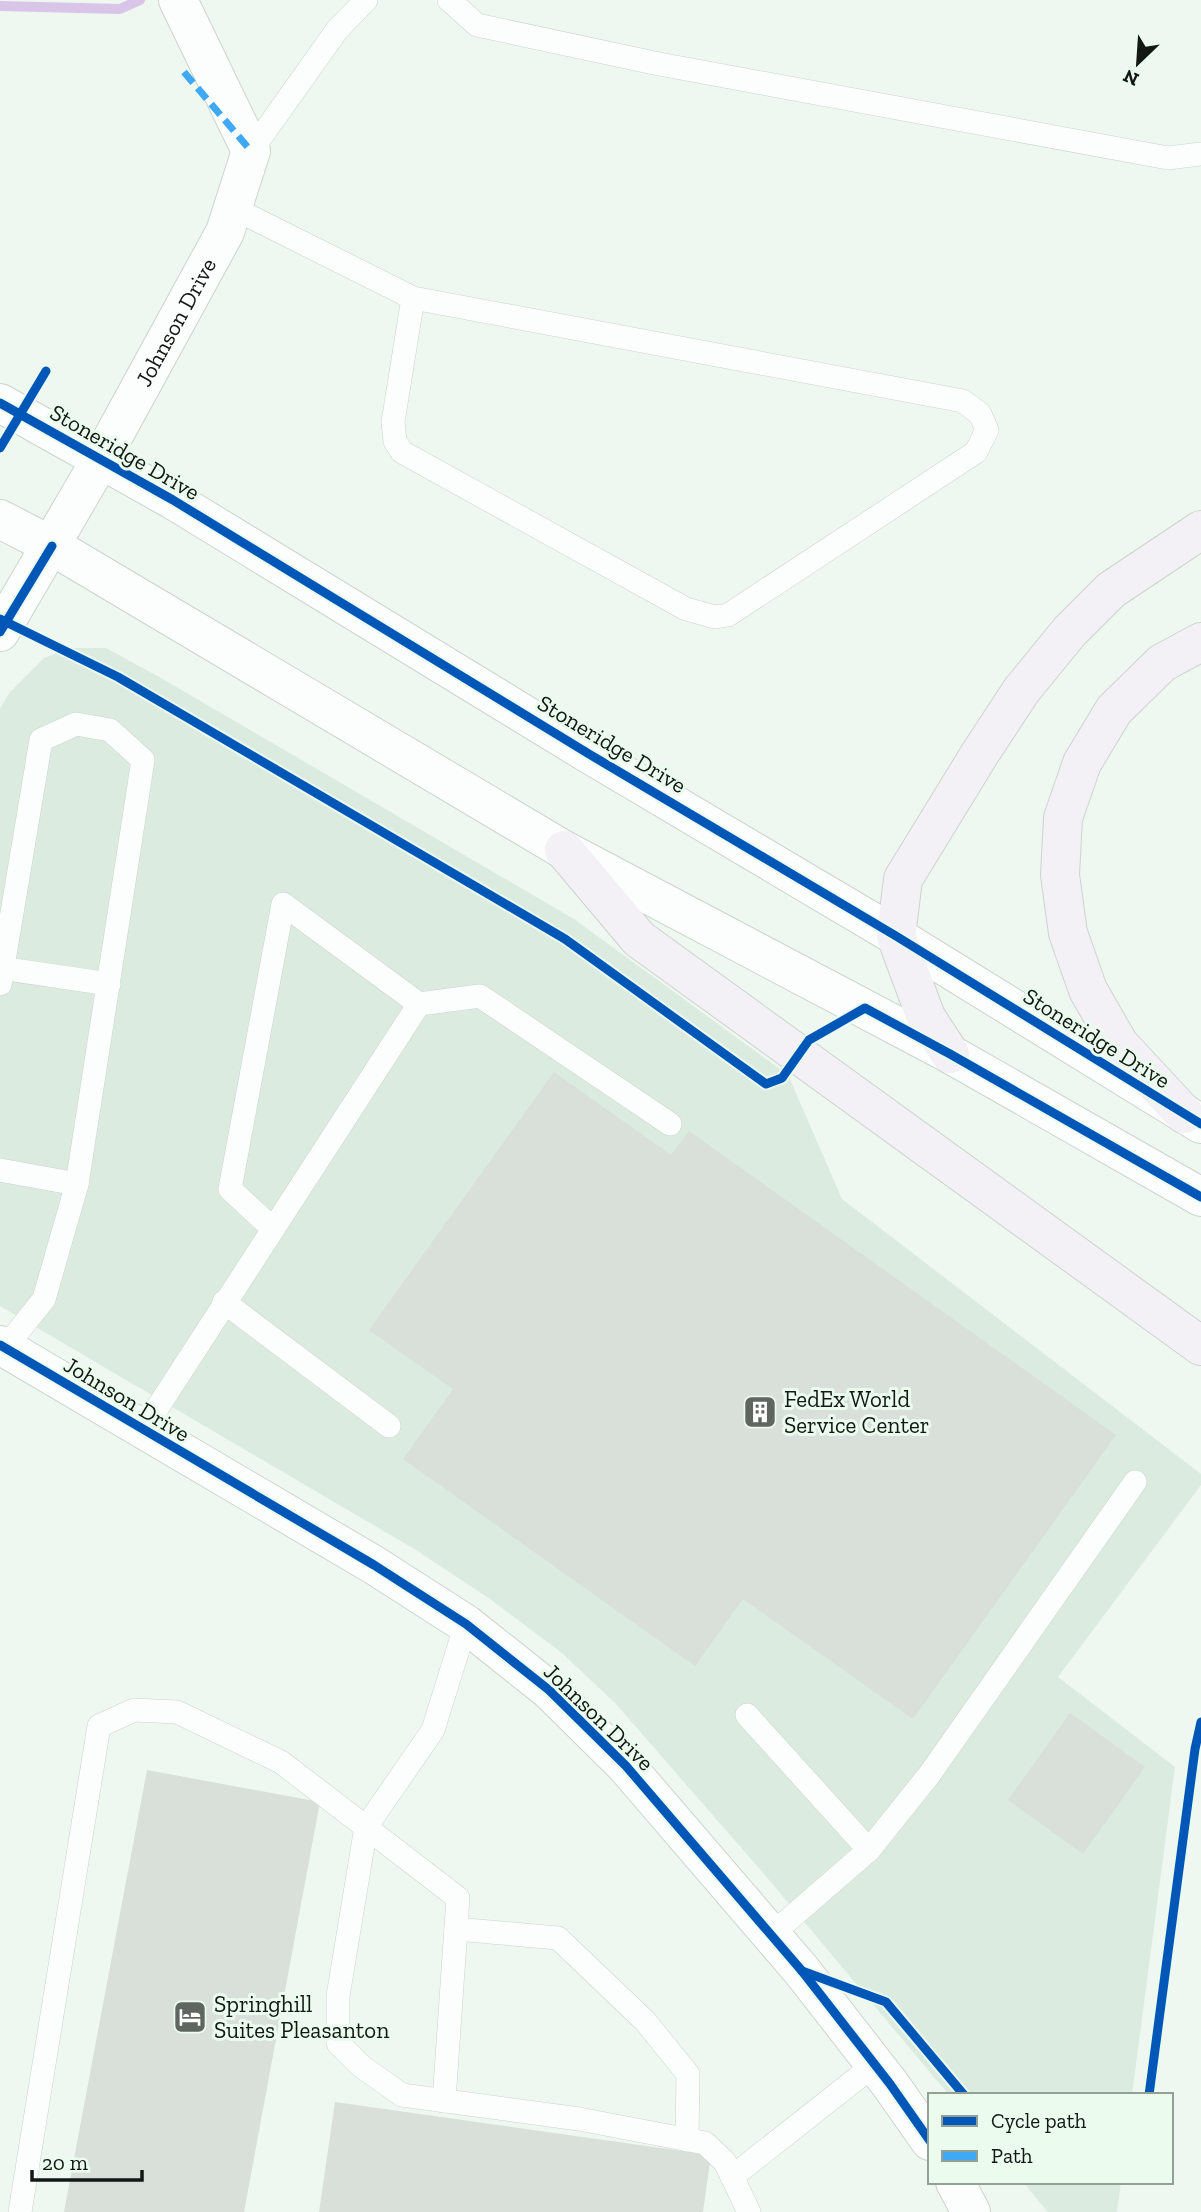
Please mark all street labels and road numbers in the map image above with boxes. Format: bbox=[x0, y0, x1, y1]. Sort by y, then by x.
street label: Johnson Drive bbox=[129, 253, 222, 391]
street label: Stoneridge Drive bbox=[45, 398, 205, 506]
street label: Stoneridge Drive bbox=[533, 689, 691, 799]
street label: Stoneridge Drive bbox=[1018, 982, 1176, 1094]
street label: Johnson Drive bbox=[59, 1350, 195, 1448]
street label: Johnson Drive bbox=[538, 1658, 660, 1776]

